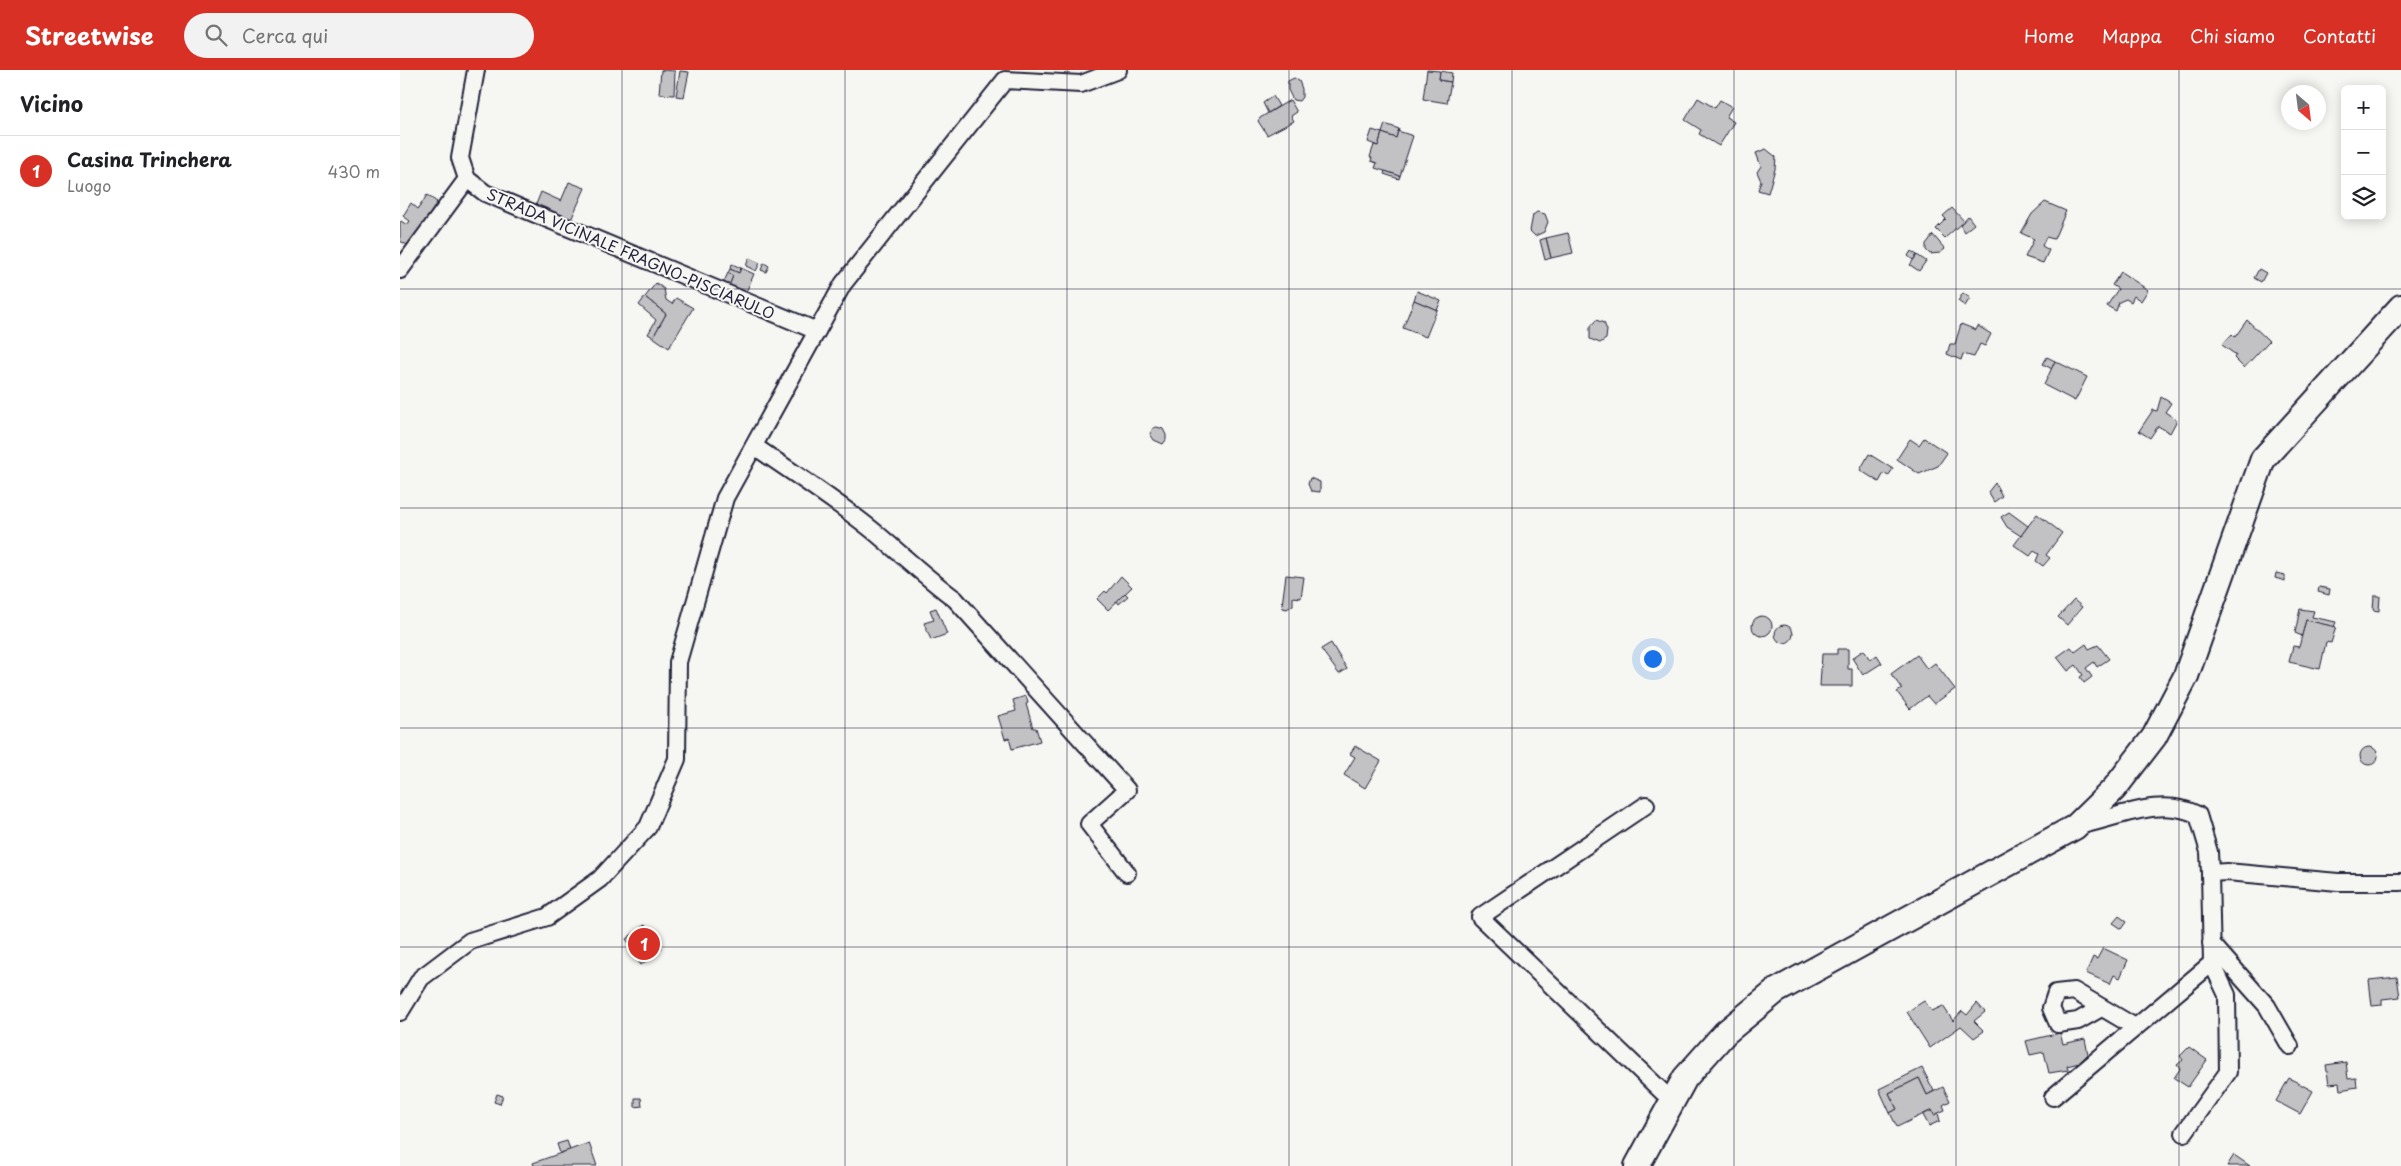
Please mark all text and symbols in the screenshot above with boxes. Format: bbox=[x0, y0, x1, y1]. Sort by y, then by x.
search box bbox=[184, 13, 534, 58]
text: Streetwise bbox=[25, 17, 154, 53]
icon: search bbox=[202, 21, 230, 49]
text: Cerca qui bbox=[242, 21, 328, 49]
text: Home bbox=[2024, 22, 2074, 49]
text: Mappa bbox=[2102, 22, 2162, 49]
text: Chi siamo bbox=[2190, 22, 2275, 49]
text: Contatti bbox=[2303, 22, 2376, 49]
north arrow bbox=[2281, 85, 2326, 130]
map controls bbox=[2341, 85, 2386, 220]
button: + bbox=[2341, 85, 2386, 130]
text: Vicino bbox=[20, 87, 83, 119]
button: − bbox=[2341, 130, 2386, 175]
text: Casina Trinchera bbox=[67, 145, 232, 173]
text: 1 bbox=[32, 159, 40, 183]
text: 430 m bbox=[328, 159, 380, 183]
text: Luogo bbox=[67, 173, 111, 197]
button: layers bbox=[2341, 175, 2386, 220]
street label: STRADA VICINALE FRAGNO-PISCIARULO bbox=[483, 182, 779, 324]
your location bbox=[1640, 646, 1666, 672]
pin: 1 bbox=[628, 925, 660, 963]

